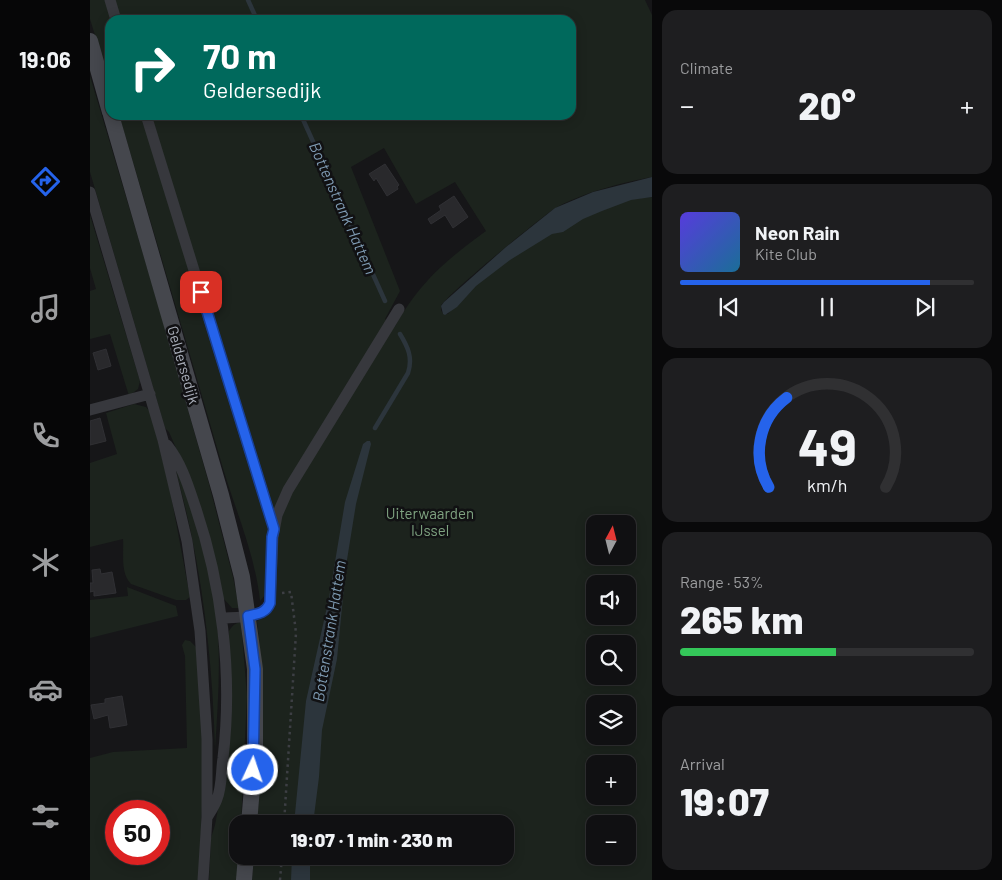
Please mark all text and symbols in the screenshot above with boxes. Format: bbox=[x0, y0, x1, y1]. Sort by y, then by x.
text: 70 m bbox=[203, 34, 277, 76]
icon: right bbox=[120, 35, 185, 100]
text: 19:06 bbox=[19, 46, 71, 72]
text: Climate bbox=[680, 58, 733, 77]
text: Geldersedijk bbox=[203, 76, 321, 102]
text: 20° bbox=[798, 82, 856, 128]
text: − bbox=[680, 88, 694, 122]
text: + bbox=[960, 88, 974, 122]
water label: Bottenstrank Hattem bbox=[306, 139, 381, 277]
icon: directions bbox=[28, 164, 63, 199]
text: Neon Rain bbox=[755, 221, 840, 244]
text: Kite Club bbox=[755, 244, 817, 263]
pin bbox=[180, 271, 222, 313]
icon: arrive bbox=[187, 278, 215, 306]
icon: music bbox=[28, 291, 63, 326]
icon: previous bbox=[715, 293, 743, 321]
icon: pause bbox=[813, 293, 841, 321]
icon: next bbox=[911, 293, 939, 321]
street label: Geldersedijk bbox=[164, 323, 204, 406]
text: 49 bbox=[797, 414, 857, 476]
icon: phone bbox=[28, 418, 63, 453]
text: km/h bbox=[807, 474, 847, 496]
park label: Uiterwaarden IJssel bbox=[386, 504, 474, 539]
north arrow bbox=[586, 515, 636, 565]
map controls bbox=[586, 515, 636, 865]
icon: climate bbox=[28, 545, 63, 580]
water label: Bottenstrank Hattem bbox=[308, 559, 349, 703]
text: Range · 53% bbox=[680, 572, 763, 591]
button: sound bbox=[586, 575, 636, 625]
text: 265 km bbox=[680, 596, 803, 642]
button: search bbox=[586, 635, 636, 685]
icon: car bbox=[28, 672, 63, 707]
button: layers bbox=[586, 695, 636, 745]
position arrow bbox=[226, 743, 278, 795]
text: Arrival bbox=[680, 754, 725, 773]
button: + bbox=[586, 755, 636, 805]
text: 19:07 bbox=[680, 778, 769, 824]
icon: filters bbox=[28, 799, 63, 834]
speed limit sign: 50 bbox=[105, 800, 170, 865]
button: − bbox=[586, 815, 636, 865]
text: 19:07 · 1 min · 230 m bbox=[290, 828, 453, 851]

